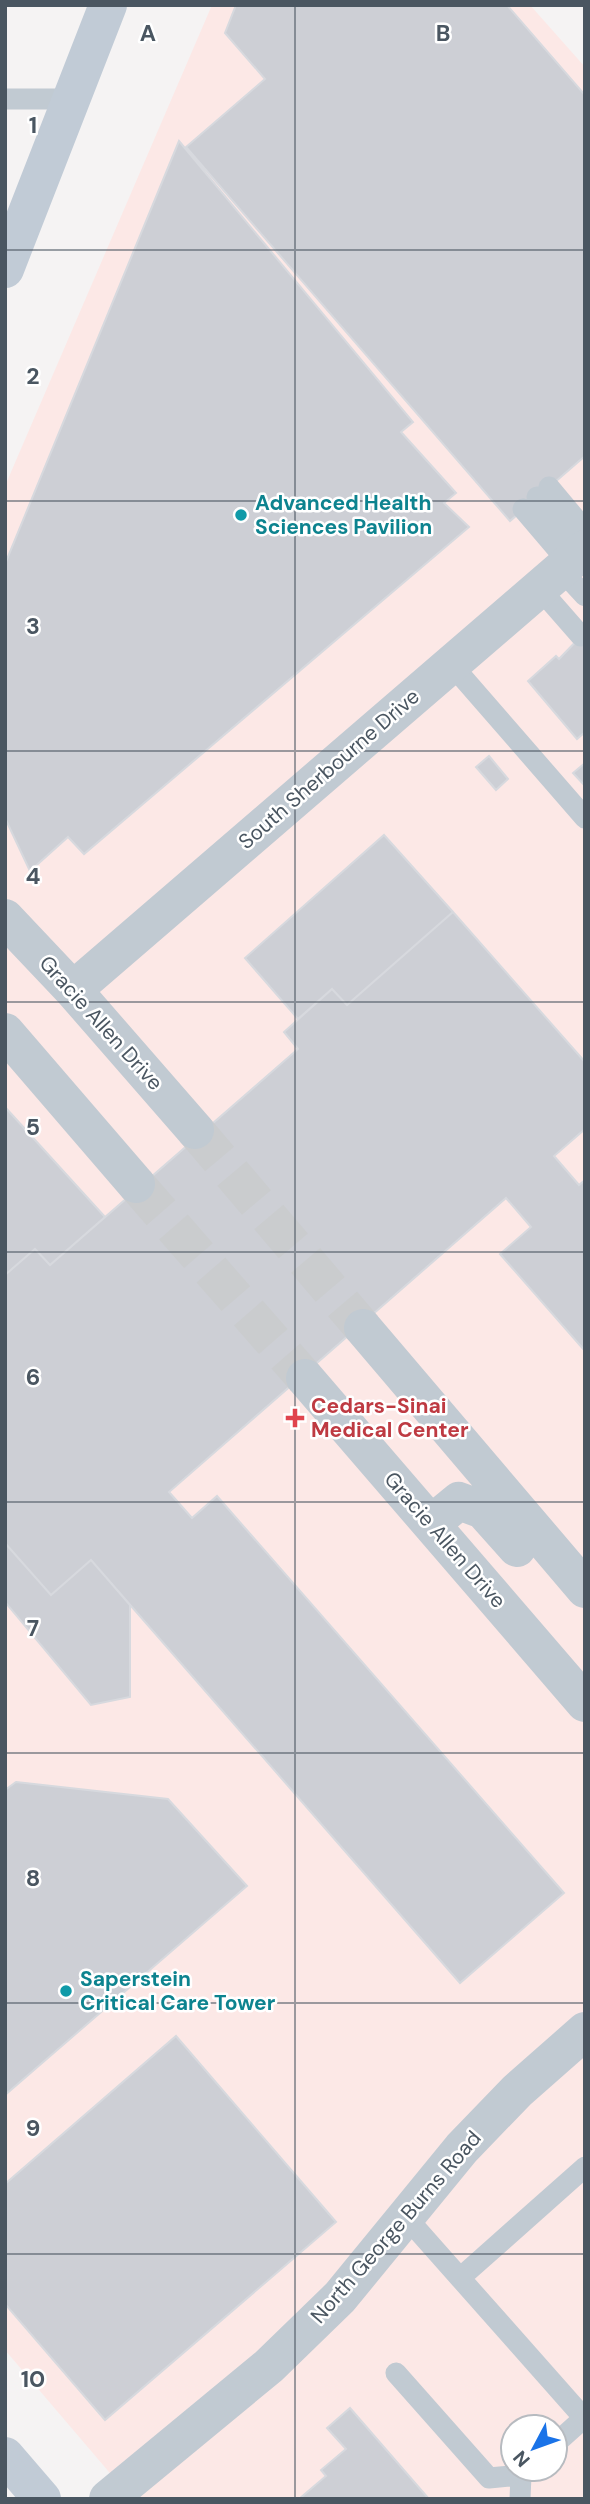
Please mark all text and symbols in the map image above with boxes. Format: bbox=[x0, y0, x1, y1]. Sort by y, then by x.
text: A bbox=[140, 18, 156, 48]
text: B bbox=[436, 18, 450, 48]
text: 1 bbox=[29, 110, 37, 140]
text: 2 bbox=[26, 361, 40, 391]
place label: Advanced Health Sciences Pavilion bbox=[255, 489, 432, 541]
marker: Advanced Health Sciences Pavilion bbox=[233, 507, 249, 523]
text: 3 bbox=[26, 611, 40, 641]
street label: South Sherbourne Drive bbox=[233, 683, 425, 855]
text: 4 bbox=[26, 861, 41, 891]
street label: Gracie Allen Drive bbox=[33, 950, 169, 1096]
text: 5 bbox=[26, 1112, 40, 1142]
text: 6 bbox=[26, 1362, 40, 1392]
place label: Cedars-Sinai Medical Center bbox=[311, 1392, 469, 1444]
marker: Cedars-Sinai Medical Center bbox=[285, 1408, 305, 1428]
street label: Gracie Allen Drive bbox=[378, 1466, 512, 1614]
text: 7 bbox=[27, 1613, 39, 1643]
text: 8 bbox=[26, 1863, 40, 1893]
place label: Saperstein Critical Care Tower bbox=[80, 1965, 276, 2017]
marker: Saperstein Critical Care Tower bbox=[58, 1983, 74, 1999]
text: 9 bbox=[26, 2113, 40, 2143]
street label: North George Burns Road bbox=[304, 2125, 488, 2329]
text: 10 bbox=[21, 2364, 45, 2394]
north arrow bbox=[499, 2413, 569, 2483]
text: N bbox=[508, 2445, 536, 2472]

